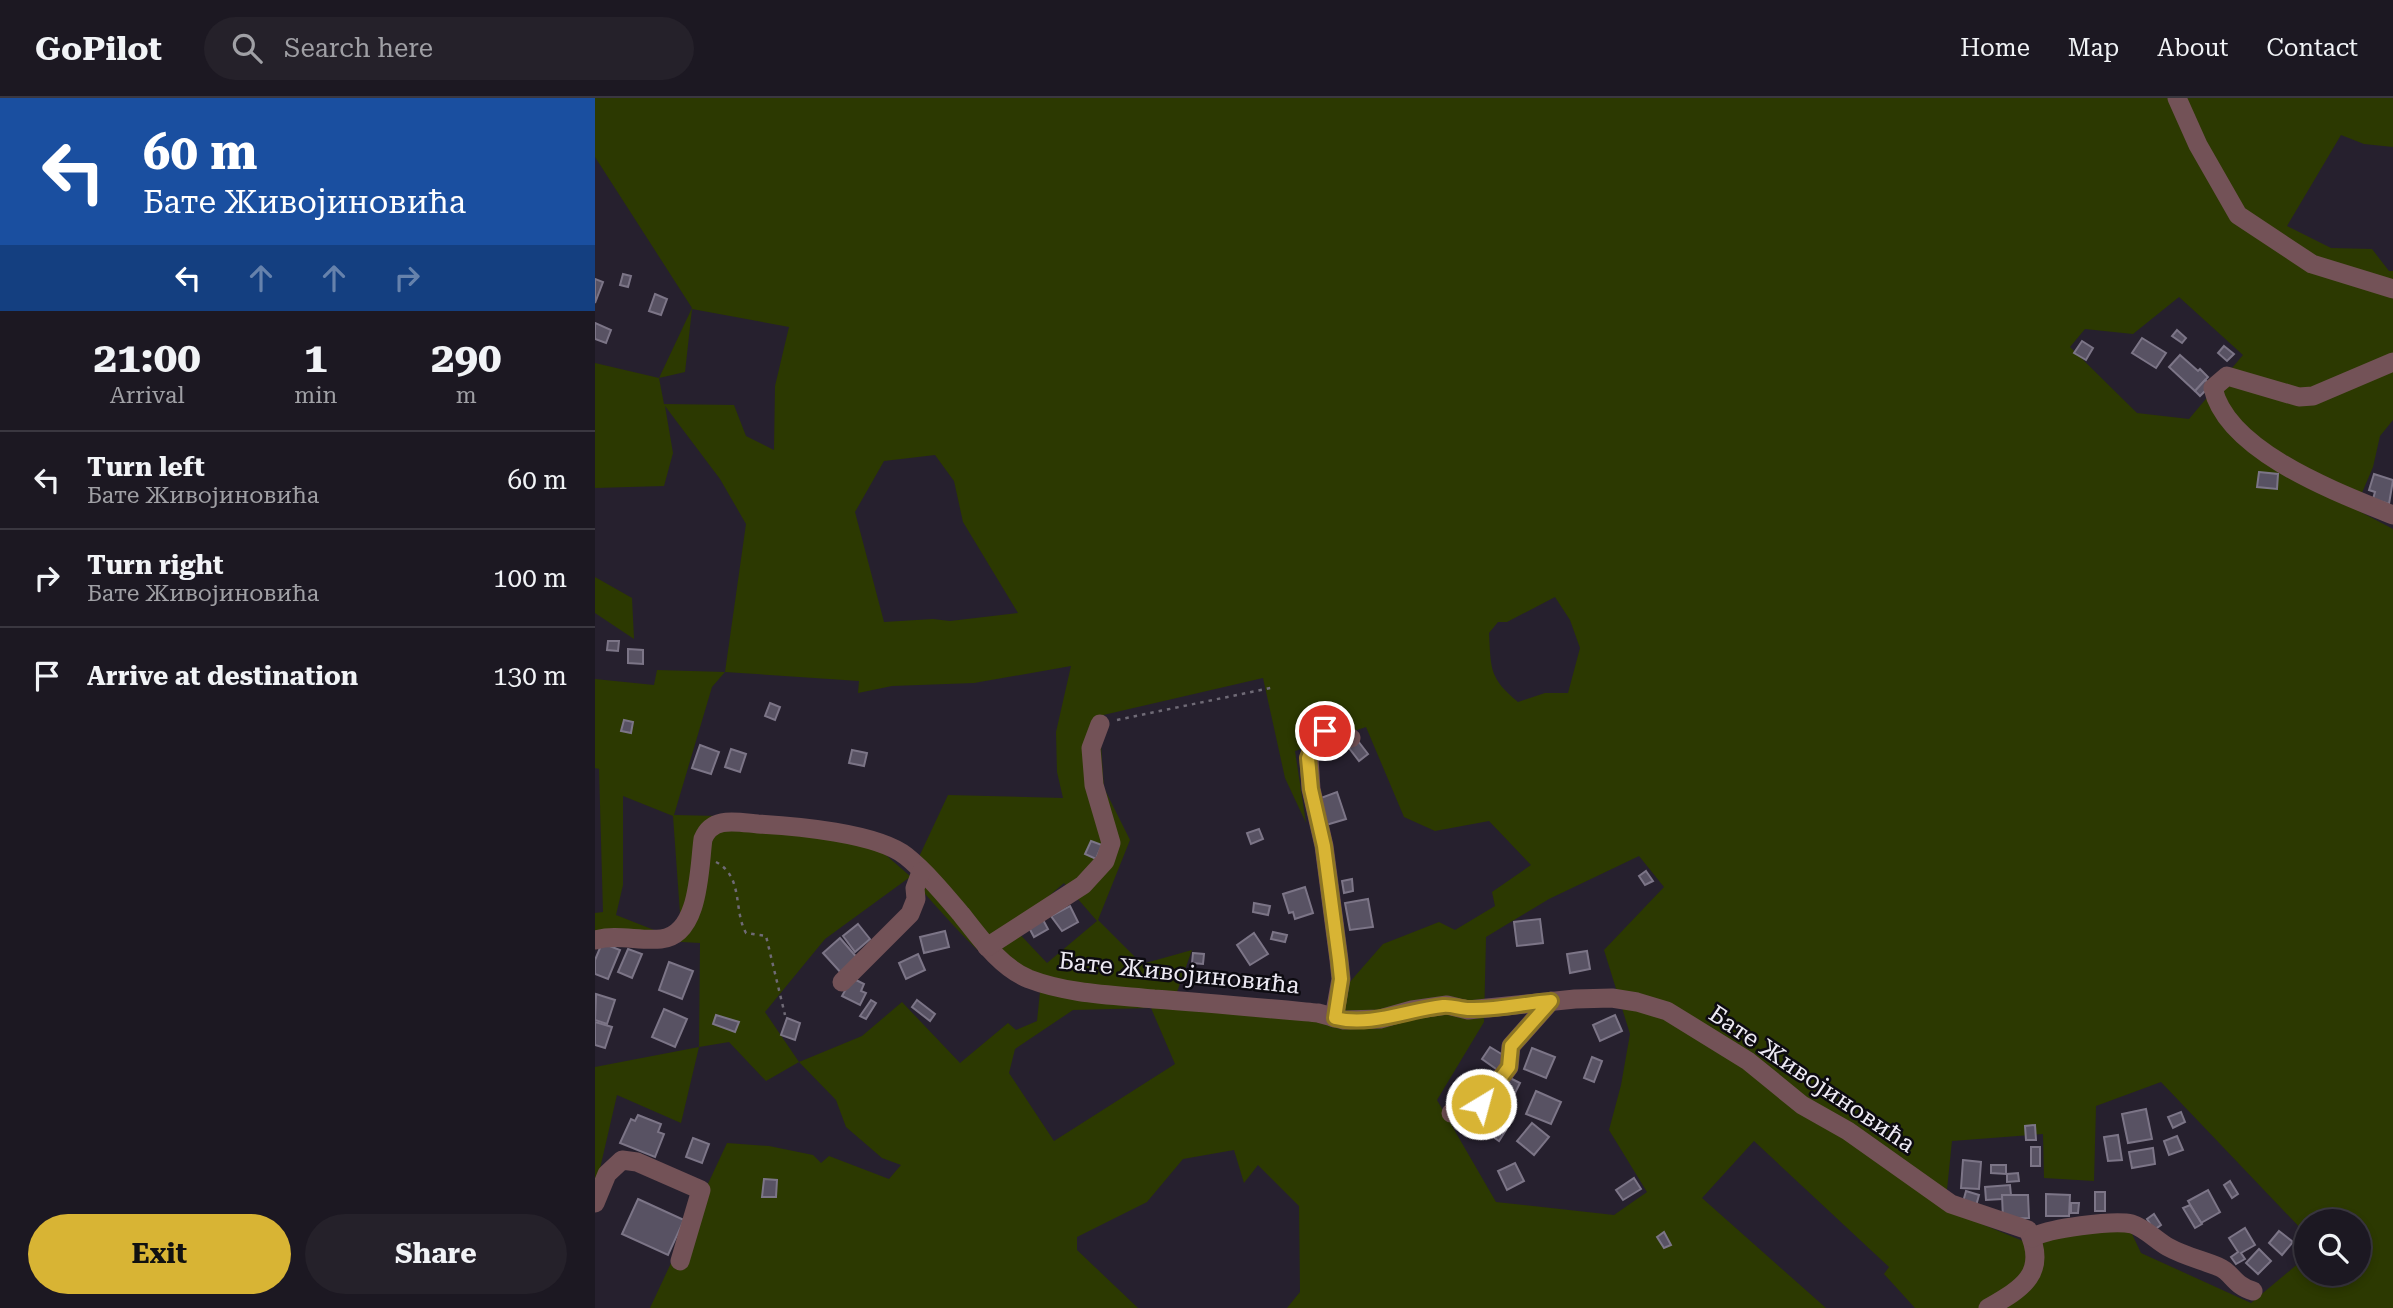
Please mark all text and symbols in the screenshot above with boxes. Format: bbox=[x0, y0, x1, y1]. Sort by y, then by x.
search box bbox=[204, 17, 694, 80]
text: GoPilot bbox=[35, 29, 162, 68]
icon: search bbox=[228, 29, 266, 67]
text: Search here bbox=[284, 33, 433, 63]
text: Home bbox=[1960, 34, 2030, 62]
text: Map bbox=[2068, 34, 2119, 62]
text: About bbox=[2157, 34, 2228, 62]
text: Contact bbox=[2266, 34, 2358, 62]
text: 60 m bbox=[143, 124, 258, 181]
icon: left bbox=[28, 126, 119, 217]
text: Бате Живојиновића bbox=[143, 183, 466, 221]
icon: left bbox=[169, 259, 207, 297]
icon: ahead bbox=[242, 259, 280, 297]
icon: ahead bbox=[315, 259, 353, 297]
icon: right bbox=[388, 259, 426, 297]
text: 21:00 bbox=[94, 333, 201, 382]
text: 1 bbox=[304, 333, 328, 382]
text: 290 bbox=[431, 333, 501, 382]
text: Arrival bbox=[110, 382, 184, 409]
text: min bbox=[294, 382, 337, 409]
text: m bbox=[456, 382, 477, 409]
text: Turn left bbox=[87, 452, 205, 482]
icon: left bbox=[28, 461, 66, 499]
text: 60 m bbox=[508, 465, 567, 495]
text: Бате Живојиновића bbox=[87, 482, 319, 509]
text: Turn right bbox=[87, 550, 223, 580]
icon: right bbox=[28, 559, 66, 597]
text: 100 m bbox=[493, 563, 567, 593]
text: Бате Живојиновића bbox=[87, 580, 319, 607]
icon: arrive bbox=[28, 657, 66, 695]
text: Arrive at destination bbox=[87, 661, 358, 691]
text: 130 m bbox=[493, 661, 567, 691]
pin bbox=[1295, 701, 1355, 761]
icon: arrive bbox=[1306, 712, 1344, 750]
street label: Бате Живојиновића bbox=[1057, 946, 1301, 1000]
street label: Бате Живојиновића bbox=[1704, 1000, 1920, 1158]
position arrow bbox=[1444, 1067, 1518, 1141]
map controls bbox=[2294, 1209, 2371, 1286]
button: search bbox=[2294, 1209, 2371, 1286]
button: Exit bbox=[28, 1214, 291, 1294]
button: Share bbox=[305, 1214, 567, 1294]

